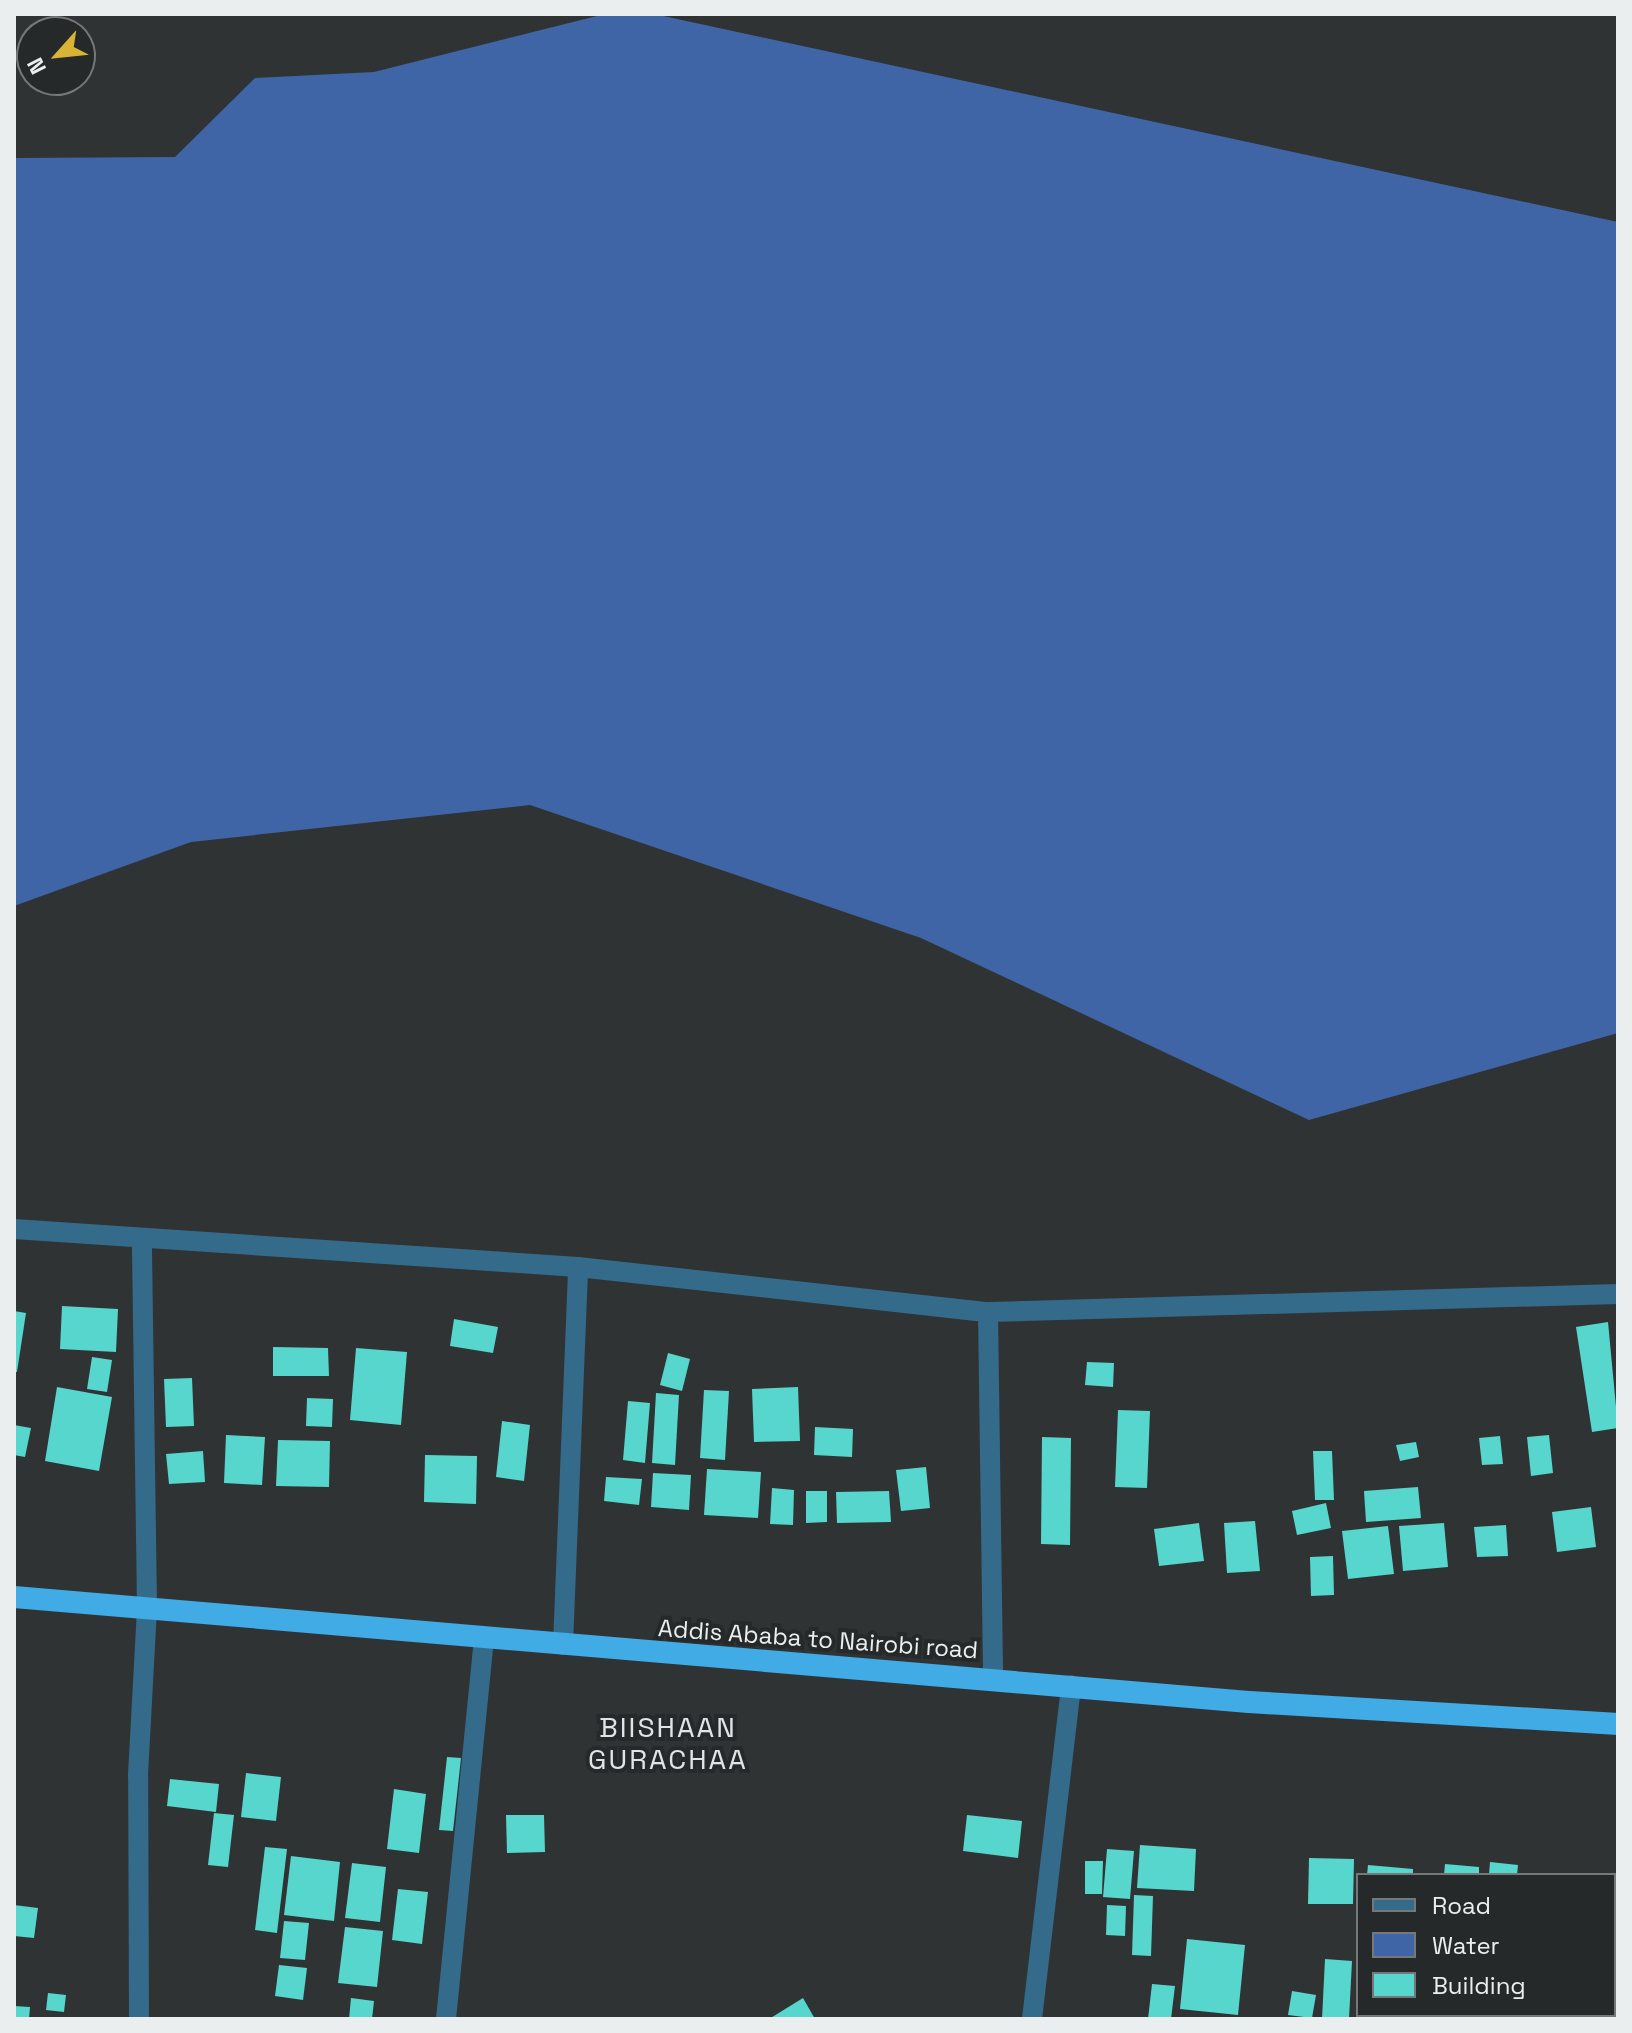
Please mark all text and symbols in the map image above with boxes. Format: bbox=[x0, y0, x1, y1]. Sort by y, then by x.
north arrow bbox=[16, 16, 96, 96]
text: N bbox=[21, 53, 52, 79]
street label: Addis Ababa to Nairobi road bbox=[657, 1613, 979, 1665]
district label: BIISHAAN GURACHAA bbox=[588, 1710, 748, 1776]
legend bbox=[1356, 1873, 1616, 2017]
text: Road bbox=[1432, 1890, 1491, 1921]
text: Water bbox=[1432, 1930, 1500, 1961]
text: Building bbox=[1432, 1970, 1526, 2001]

